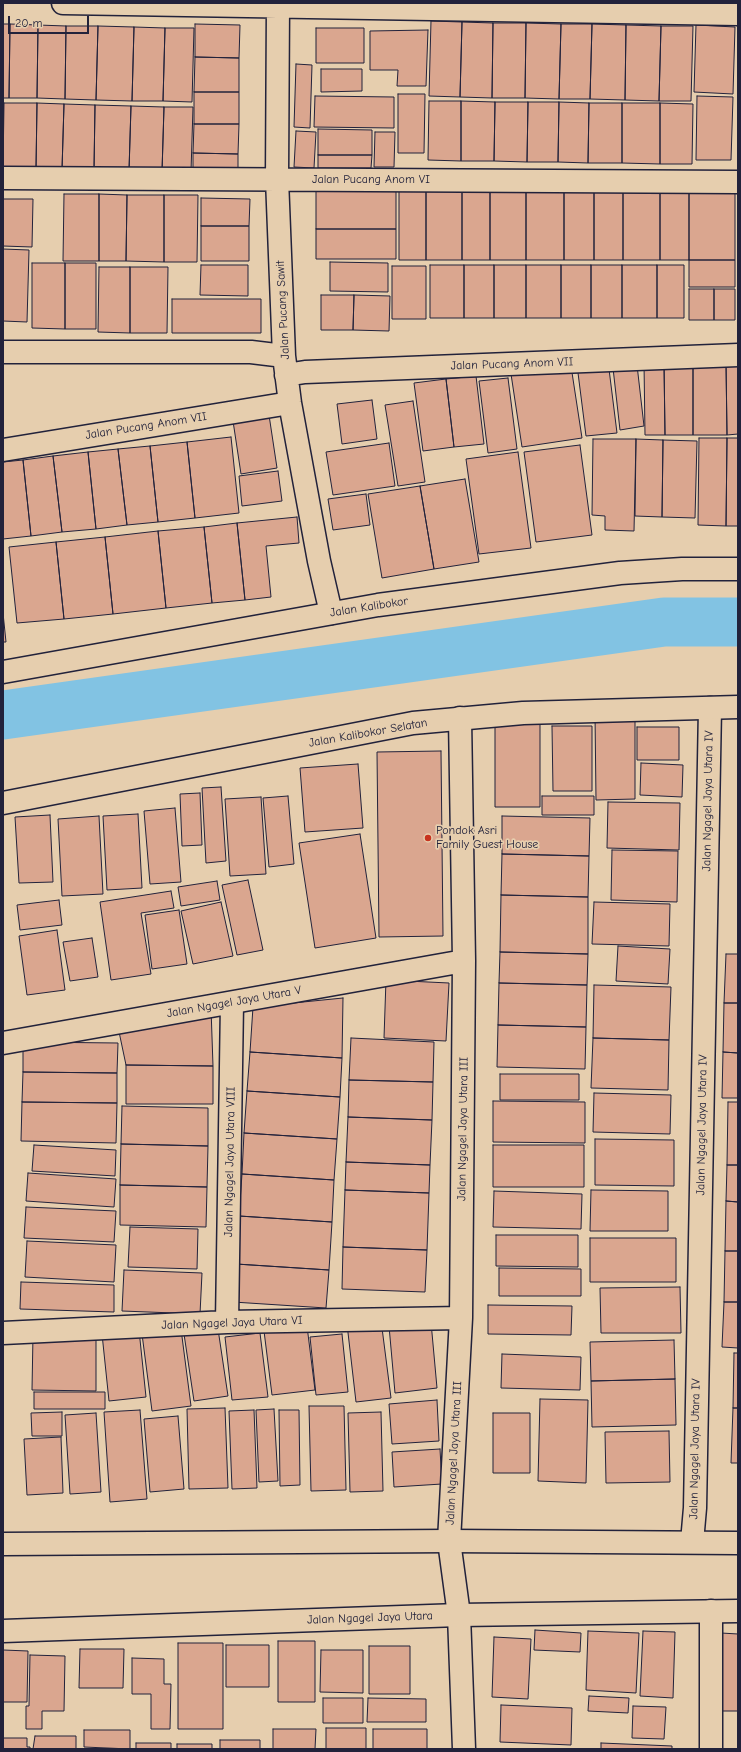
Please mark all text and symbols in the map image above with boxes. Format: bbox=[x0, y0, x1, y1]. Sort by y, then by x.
scale bar bbox=[10, 8, 91, 34]
text: 20 m bbox=[15, 16, 43, 30]
street label: Jalan Pucang Anom VI bbox=[312, 173, 430, 187]
street label: Jalan Pucang Sawit bbox=[273, 260, 293, 360]
street label: Jalan Pucang Anom VII bbox=[450, 355, 574, 373]
street label: Jalan Pucang Anom VII bbox=[84, 409, 208, 443]
street label: Jalan Kalibokor bbox=[329, 594, 409, 620]
street label: Jalan Kalibokor Selatan bbox=[308, 715, 428, 751]
street label: Jalan Ngagel Jaya Utara IV bbox=[700, 730, 716, 872]
place label: Pondok Asri Family Guest House bbox=[436, 824, 538, 852]
marker: Pondok Asri Family Guest House bbox=[423, 833, 433, 843]
street label: Jalan Ngagel Jaya Utara V bbox=[166, 983, 302, 1021]
street label: Jalan Ngagel Jaya Utara IV bbox=[694, 1054, 710, 1196]
street label: Jalan Ngagel Jaya Utara III bbox=[455, 1057, 471, 1201]
street label: Jalan Ngagel Jaya Utara VIII bbox=[221, 1087, 239, 1237]
street label: Jalan Ngagel Jaya Utara VI bbox=[161, 1313, 303, 1333]
street label: Jalan Ngagel Jaya Utara IV bbox=[687, 1378, 703, 1520]
street label: Jalan Ngagel Jaya Utara III bbox=[443, 1381, 465, 1525]
street label: Jalan Ngagel Jaya Utara bbox=[307, 1609, 433, 1627]

